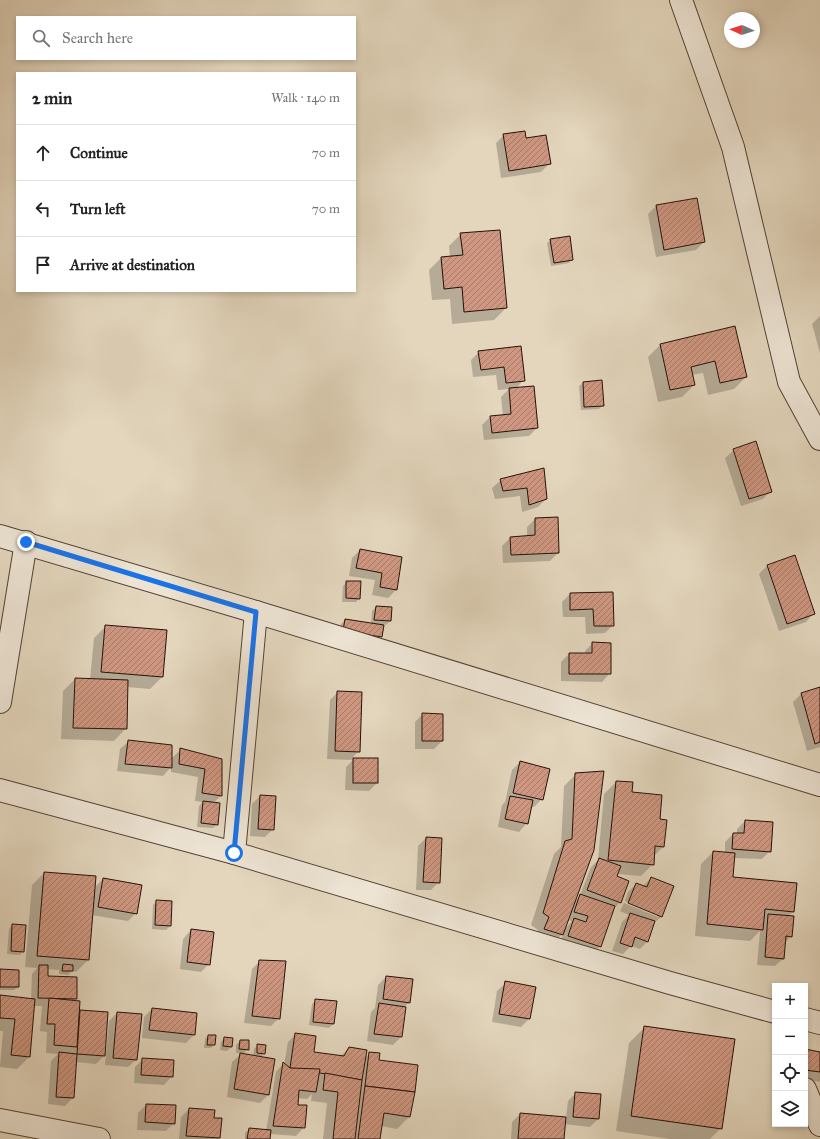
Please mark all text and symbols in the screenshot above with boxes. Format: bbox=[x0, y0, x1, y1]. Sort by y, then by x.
north arrow bbox=[724, 12, 760, 48]
search box bbox=[16, 16, 356, 60]
icon: search bbox=[30, 27, 52, 49]
text: Search here bbox=[62, 29, 133, 47]
text: 2 min bbox=[32, 88, 72, 109]
text: Walk · 140 m bbox=[271, 90, 340, 106]
icon: ahead bbox=[32, 142, 54, 164]
text: Continue bbox=[70, 144, 128, 162]
text: 70 m bbox=[312, 145, 340, 161]
icon: left bbox=[32, 198, 54, 220]
text: Turn left bbox=[70, 200, 126, 218]
text: 70 m bbox=[312, 201, 340, 217]
icon: arrive bbox=[32, 254, 54, 276]
text: Arrive at destination bbox=[70, 256, 195, 274]
route end bbox=[17, 533, 35, 551]
route start bbox=[225, 844, 243, 862]
map controls bbox=[772, 983, 808, 1127]
button: + bbox=[772, 983, 808, 1019]
button: − bbox=[772, 1019, 808, 1055]
button: locate bbox=[772, 1055, 808, 1091]
button: layers bbox=[772, 1091, 808, 1127]

